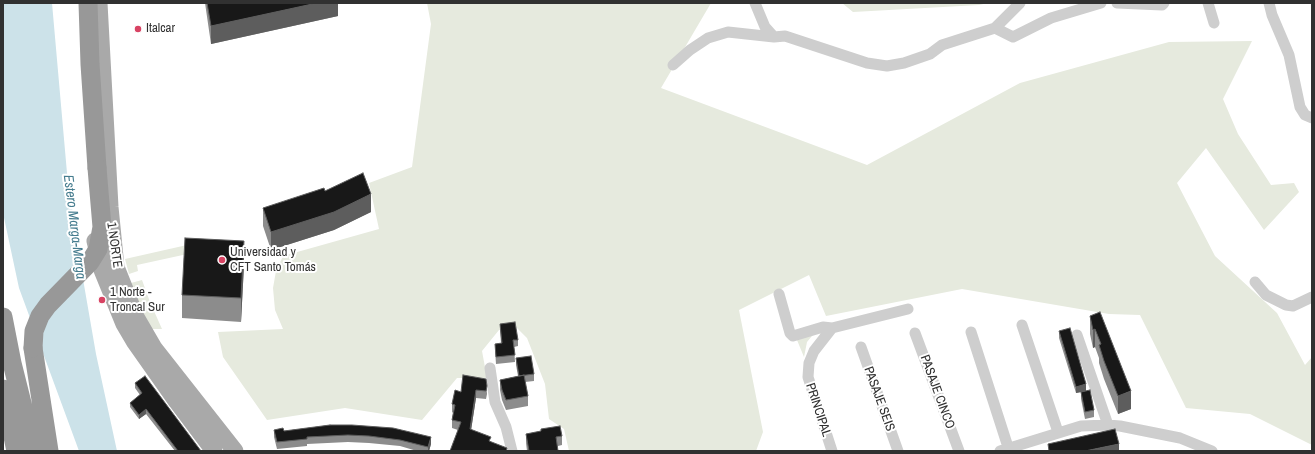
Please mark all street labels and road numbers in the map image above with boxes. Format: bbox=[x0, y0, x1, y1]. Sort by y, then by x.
street label: 1 NORTE bbox=[103, 221, 125, 269]
street label: PASAJE CINCO bbox=[916, 353, 958, 431]
street label: PASAJE SEIS bbox=[860, 365, 898, 433]
street label: PRINCIPAL bbox=[802, 381, 834, 439]

